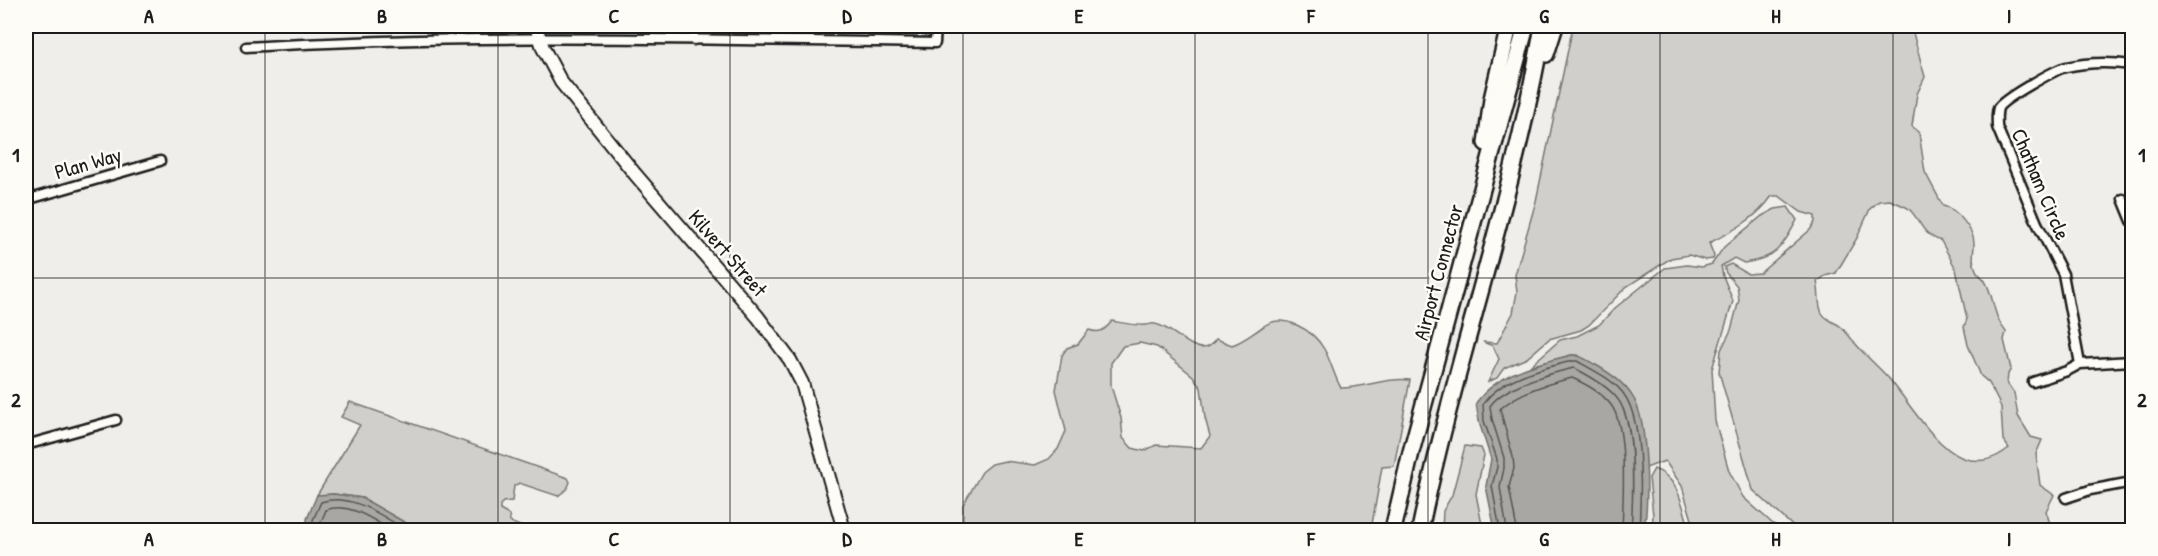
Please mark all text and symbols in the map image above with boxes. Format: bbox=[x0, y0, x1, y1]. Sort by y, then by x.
text: A bbox=[144, 2, 154, 29]
text: B bbox=[377, 2, 387, 29]
text: C bbox=[609, 2, 620, 29]
text: D bbox=[842, 2, 852, 29]
text: E bbox=[1075, 2, 1084, 29]
text: F bbox=[1306, 2, 1316, 29]
text: G bbox=[1539, 2, 1549, 29]
text: H bbox=[1771, 2, 1781, 29]
text: I bbox=[2007, 2, 2011, 29]
street label: Chatham Circle bbox=[2005, 124, 2077, 244]
street label: Plan Way bbox=[51, 140, 125, 186]
text: 1 bbox=[12, 141, 20, 168]
text: 1 bbox=[2138, 141, 2146, 168]
street label: Airport Connector bbox=[1406, 201, 1470, 343]
street label: Kilvert Street bbox=[682, 203, 775, 303]
text: 2 bbox=[11, 386, 21, 413]
text: 2 bbox=[2137, 386, 2147, 413]
text: A bbox=[144, 525, 154, 552]
text: B bbox=[377, 525, 387, 552]
text: C bbox=[609, 525, 620, 552]
text: D bbox=[842, 525, 852, 552]
text: E bbox=[1075, 525, 1084, 552]
text: F bbox=[1306, 525, 1316, 552]
text: G bbox=[1539, 525, 1549, 552]
text: H bbox=[1771, 525, 1781, 552]
text: I bbox=[2007, 525, 2011, 552]

